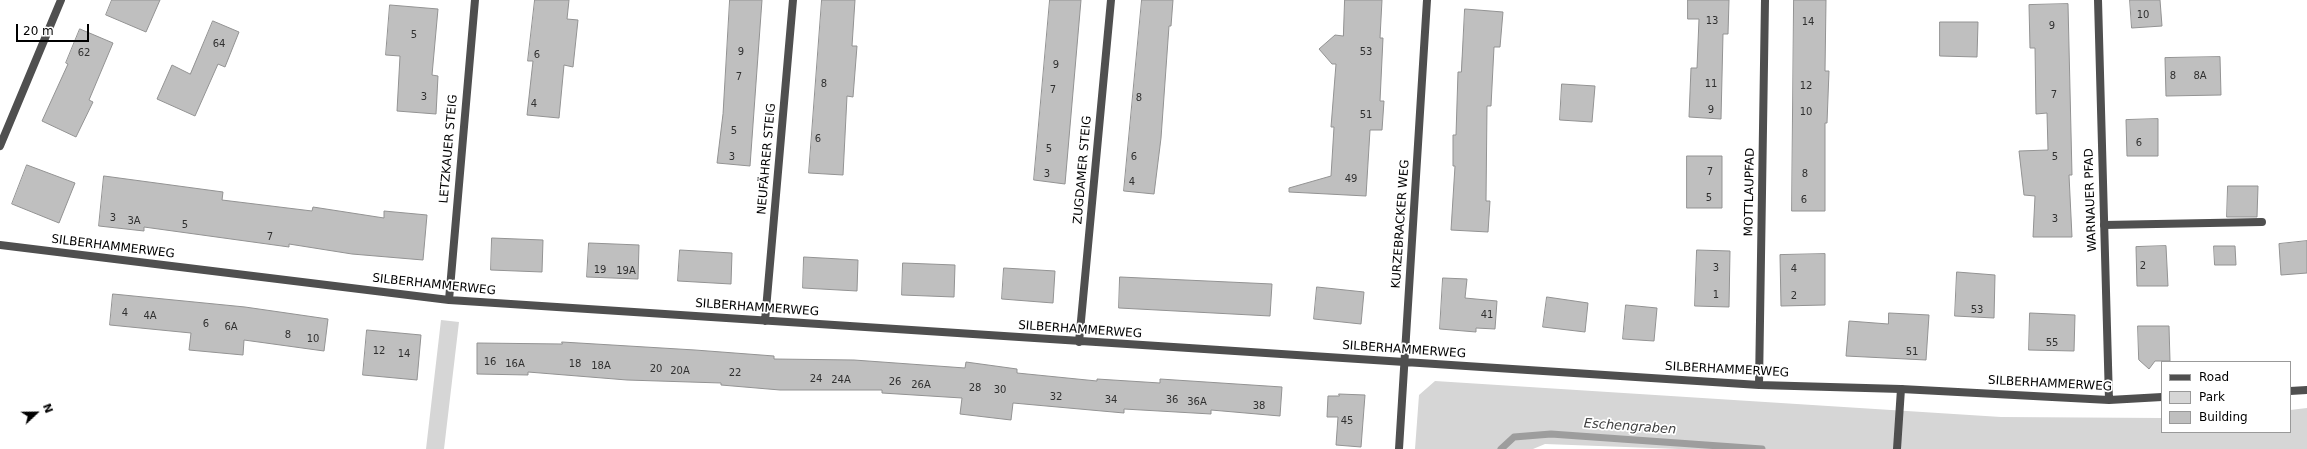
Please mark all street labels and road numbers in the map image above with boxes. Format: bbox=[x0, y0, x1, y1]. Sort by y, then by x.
street label: LETZKAUER STEIG bbox=[437, 94, 461, 204]
street label: NEUFÄHRER STEIG bbox=[755, 103, 779, 215]
street label: ZUGDAMER STEIG bbox=[1071, 115, 1095, 225]
street label: MOTTLAUPFAD bbox=[1742, 148, 1758, 236]
street label: WARNAUER PFAD bbox=[2082, 148, 2100, 252]
street label: KURZEBRACKER WEG bbox=[1389, 159, 1413, 289]
street label: SILBERHAMMERWEG bbox=[51, 232, 175, 262]
street label: SILBERHAMMERWEG bbox=[372, 271, 496, 299]
street label: SILBERHAMMERWEG bbox=[695, 296, 819, 320]
street label: SILBERHAMMERWEG bbox=[1018, 318, 1142, 342]
street label: SILBERHAMMERWEG bbox=[1342, 338, 1466, 362]
street label: SILBERHAMMERWEG bbox=[1665, 360, 1789, 380]
street label: SILBERHAMMERWEG bbox=[1988, 374, 2112, 394]

